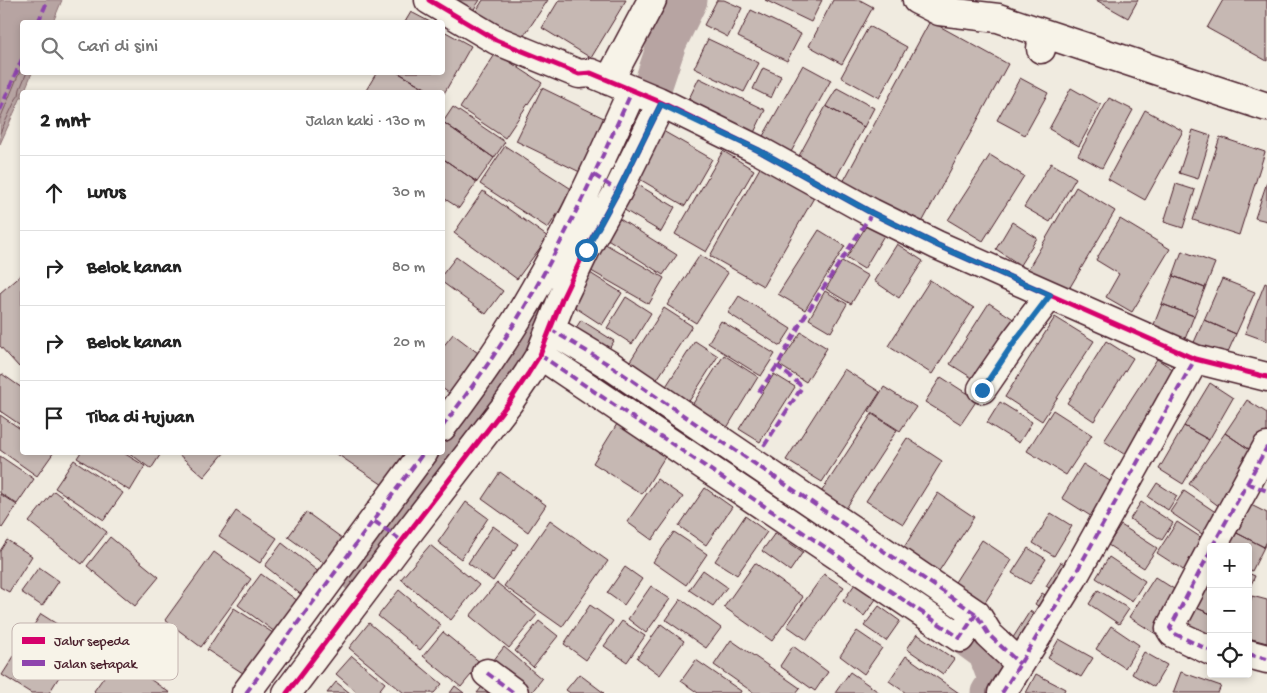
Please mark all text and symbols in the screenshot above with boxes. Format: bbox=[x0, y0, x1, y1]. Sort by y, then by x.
search box bbox=[20, 20, 445, 75]
icon: search bbox=[38, 34, 66, 62]
text: Cari di sini bbox=[78, 36, 158, 59]
text: 2 mnt bbox=[40, 110, 89, 135]
text: Jalan kaki · 130 m bbox=[306, 113, 425, 132]
icon: ahead bbox=[40, 179, 68, 207]
text: Lurus bbox=[87, 182, 126, 205]
text: 30 m bbox=[392, 184, 425, 203]
route start bbox=[575, 239, 598, 262]
icon: right bbox=[40, 254, 68, 282]
text: Belok kanan bbox=[87, 257, 181, 280]
text: 80 m bbox=[392, 259, 425, 278]
icon: right bbox=[40, 329, 68, 357]
text: Belok kanan bbox=[87, 332, 181, 355]
text: 20 m bbox=[393, 334, 425, 353]
route end bbox=[971, 379, 994, 402]
icon: arrive bbox=[40, 404, 68, 432]
text: Tiba di tujuan bbox=[87, 407, 194, 430]
map controls bbox=[1207, 543, 1252, 678]
button: + bbox=[1207, 543, 1252, 588]
button: − bbox=[1207, 588, 1252, 633]
legend bbox=[12, 623, 178, 680]
button: locate bbox=[1207, 633, 1252, 678]
text: Jalur sepeda bbox=[54, 634, 131, 651]
text: Jalan setapak bbox=[54, 657, 139, 674]

